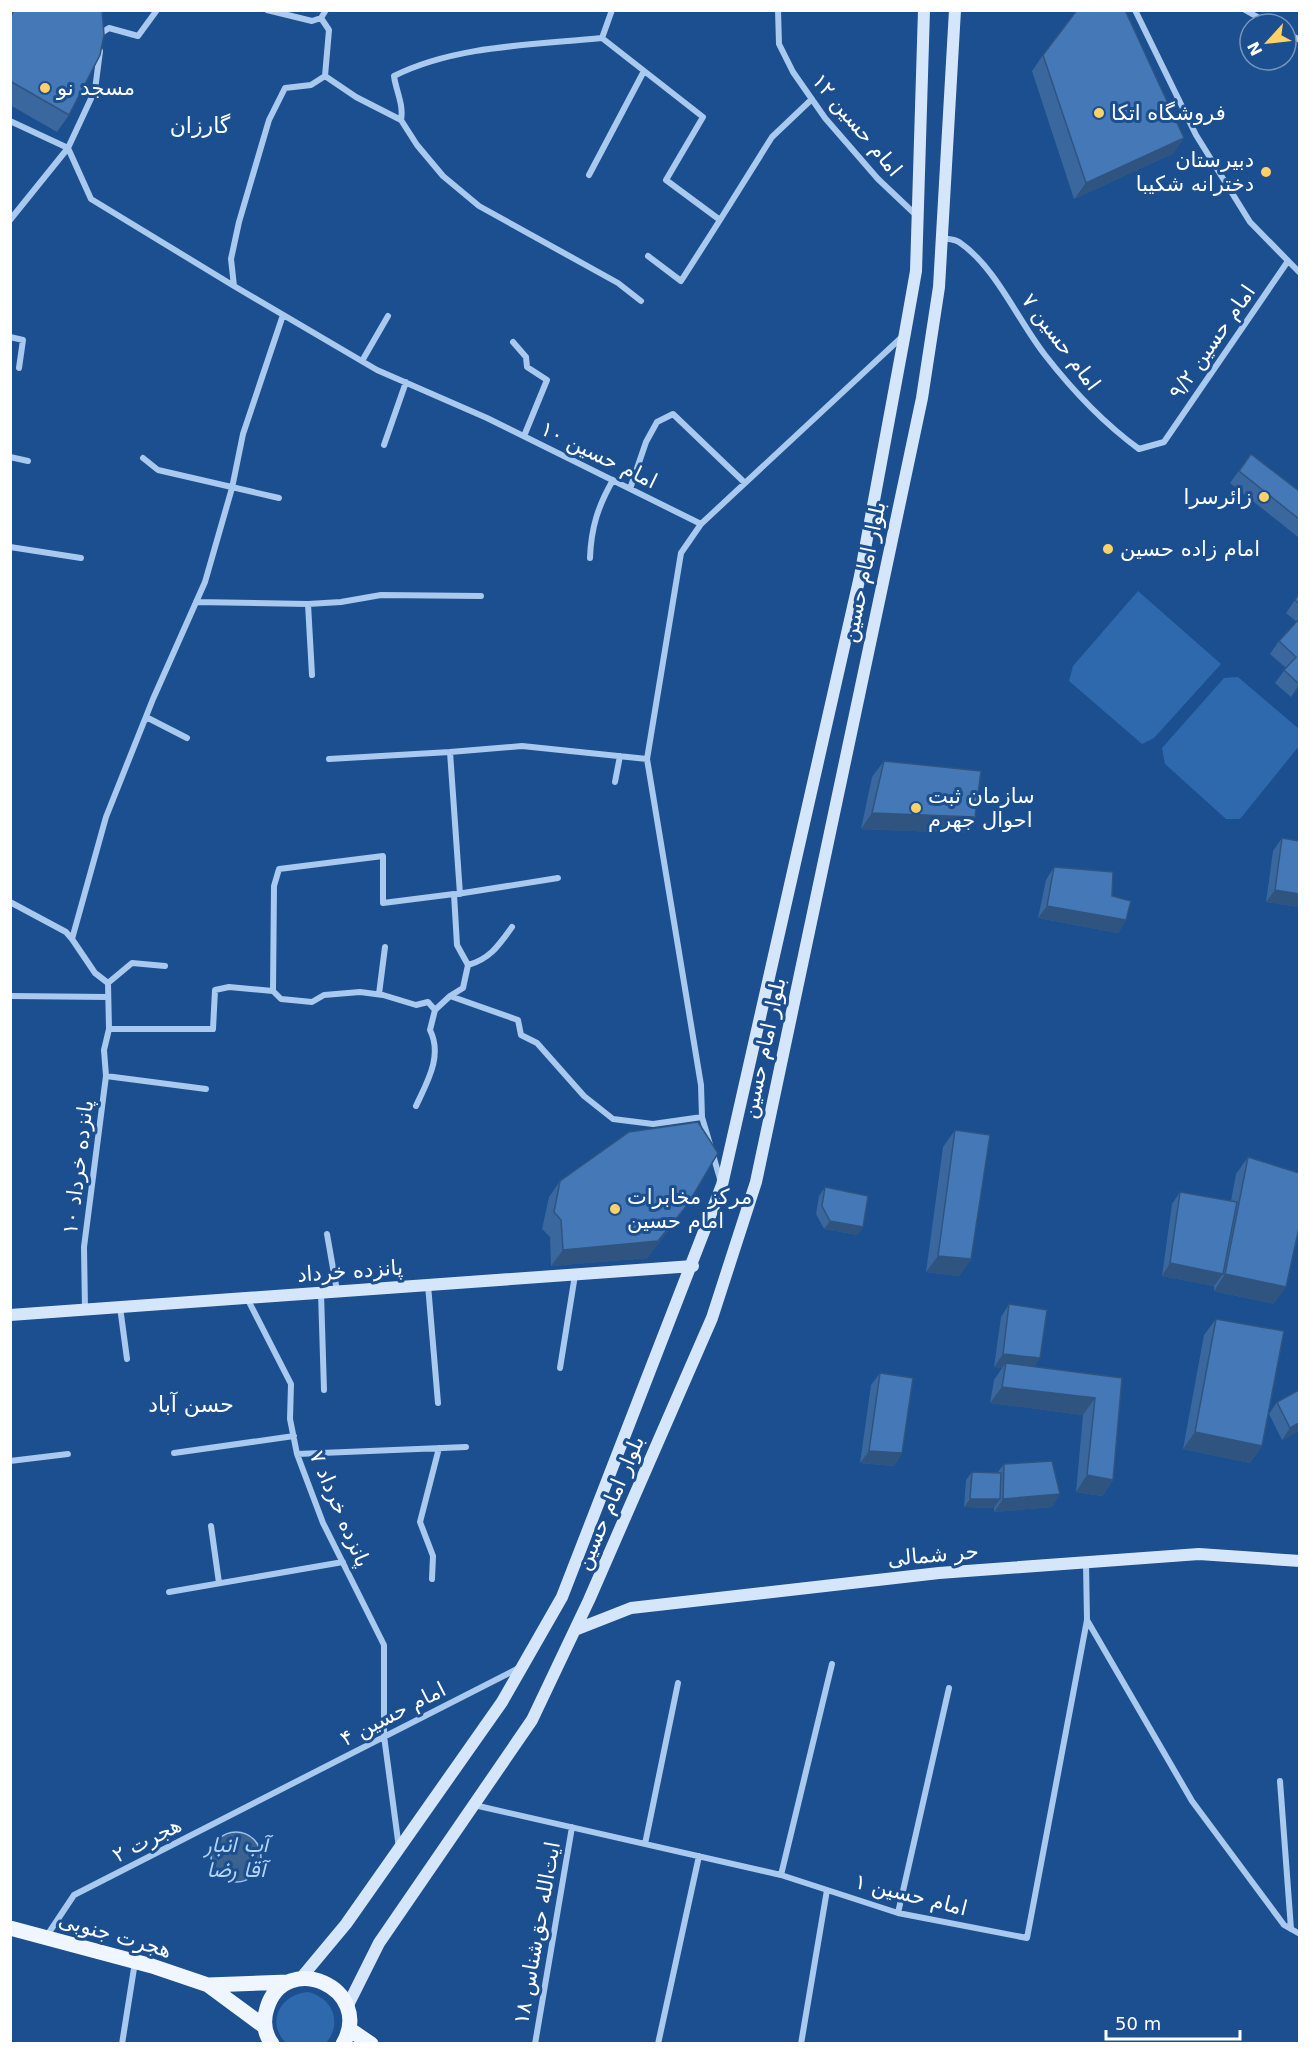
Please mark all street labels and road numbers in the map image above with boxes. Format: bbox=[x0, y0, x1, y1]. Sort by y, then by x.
street label: امام حسین ۱۲ bbox=[807, 69, 907, 181]
street label: امام حسین ۹/۲ bbox=[1164, 280, 1260, 404]
street label: امام حسین ۷ bbox=[1017, 289, 1105, 395]
street label: امام حسین ۱۰ bbox=[537, 417, 661, 493]
street label: بلوار امام حسین bbox=[837, 499, 891, 645]
street label: بلوار امام حسین bbox=[737, 975, 791, 1121]
street label: پانزده خرداد ۱۰ bbox=[58, 1098, 98, 1235]
street label: پانزده خرداد bbox=[296, 1255, 404, 1287]
street label: بلوار امام حسین bbox=[571, 1432, 649, 1574]
street label: پانزده خرداد ۷ bbox=[305, 1447, 375, 1571]
street label: حر شمالی bbox=[886, 1539, 980, 1571]
street label: امام حسین ۴ bbox=[336, 1677, 450, 1751]
street label: هجرت ۲ bbox=[109, 1813, 185, 1867]
street label: ایت‌الله حق‌شناس ۱۸ bbox=[509, 1840, 565, 2026]
street label: امام حسین ۱ bbox=[852, 1869, 970, 1921]
street label: هجرت جنوبی bbox=[56, 1907, 174, 1963]

